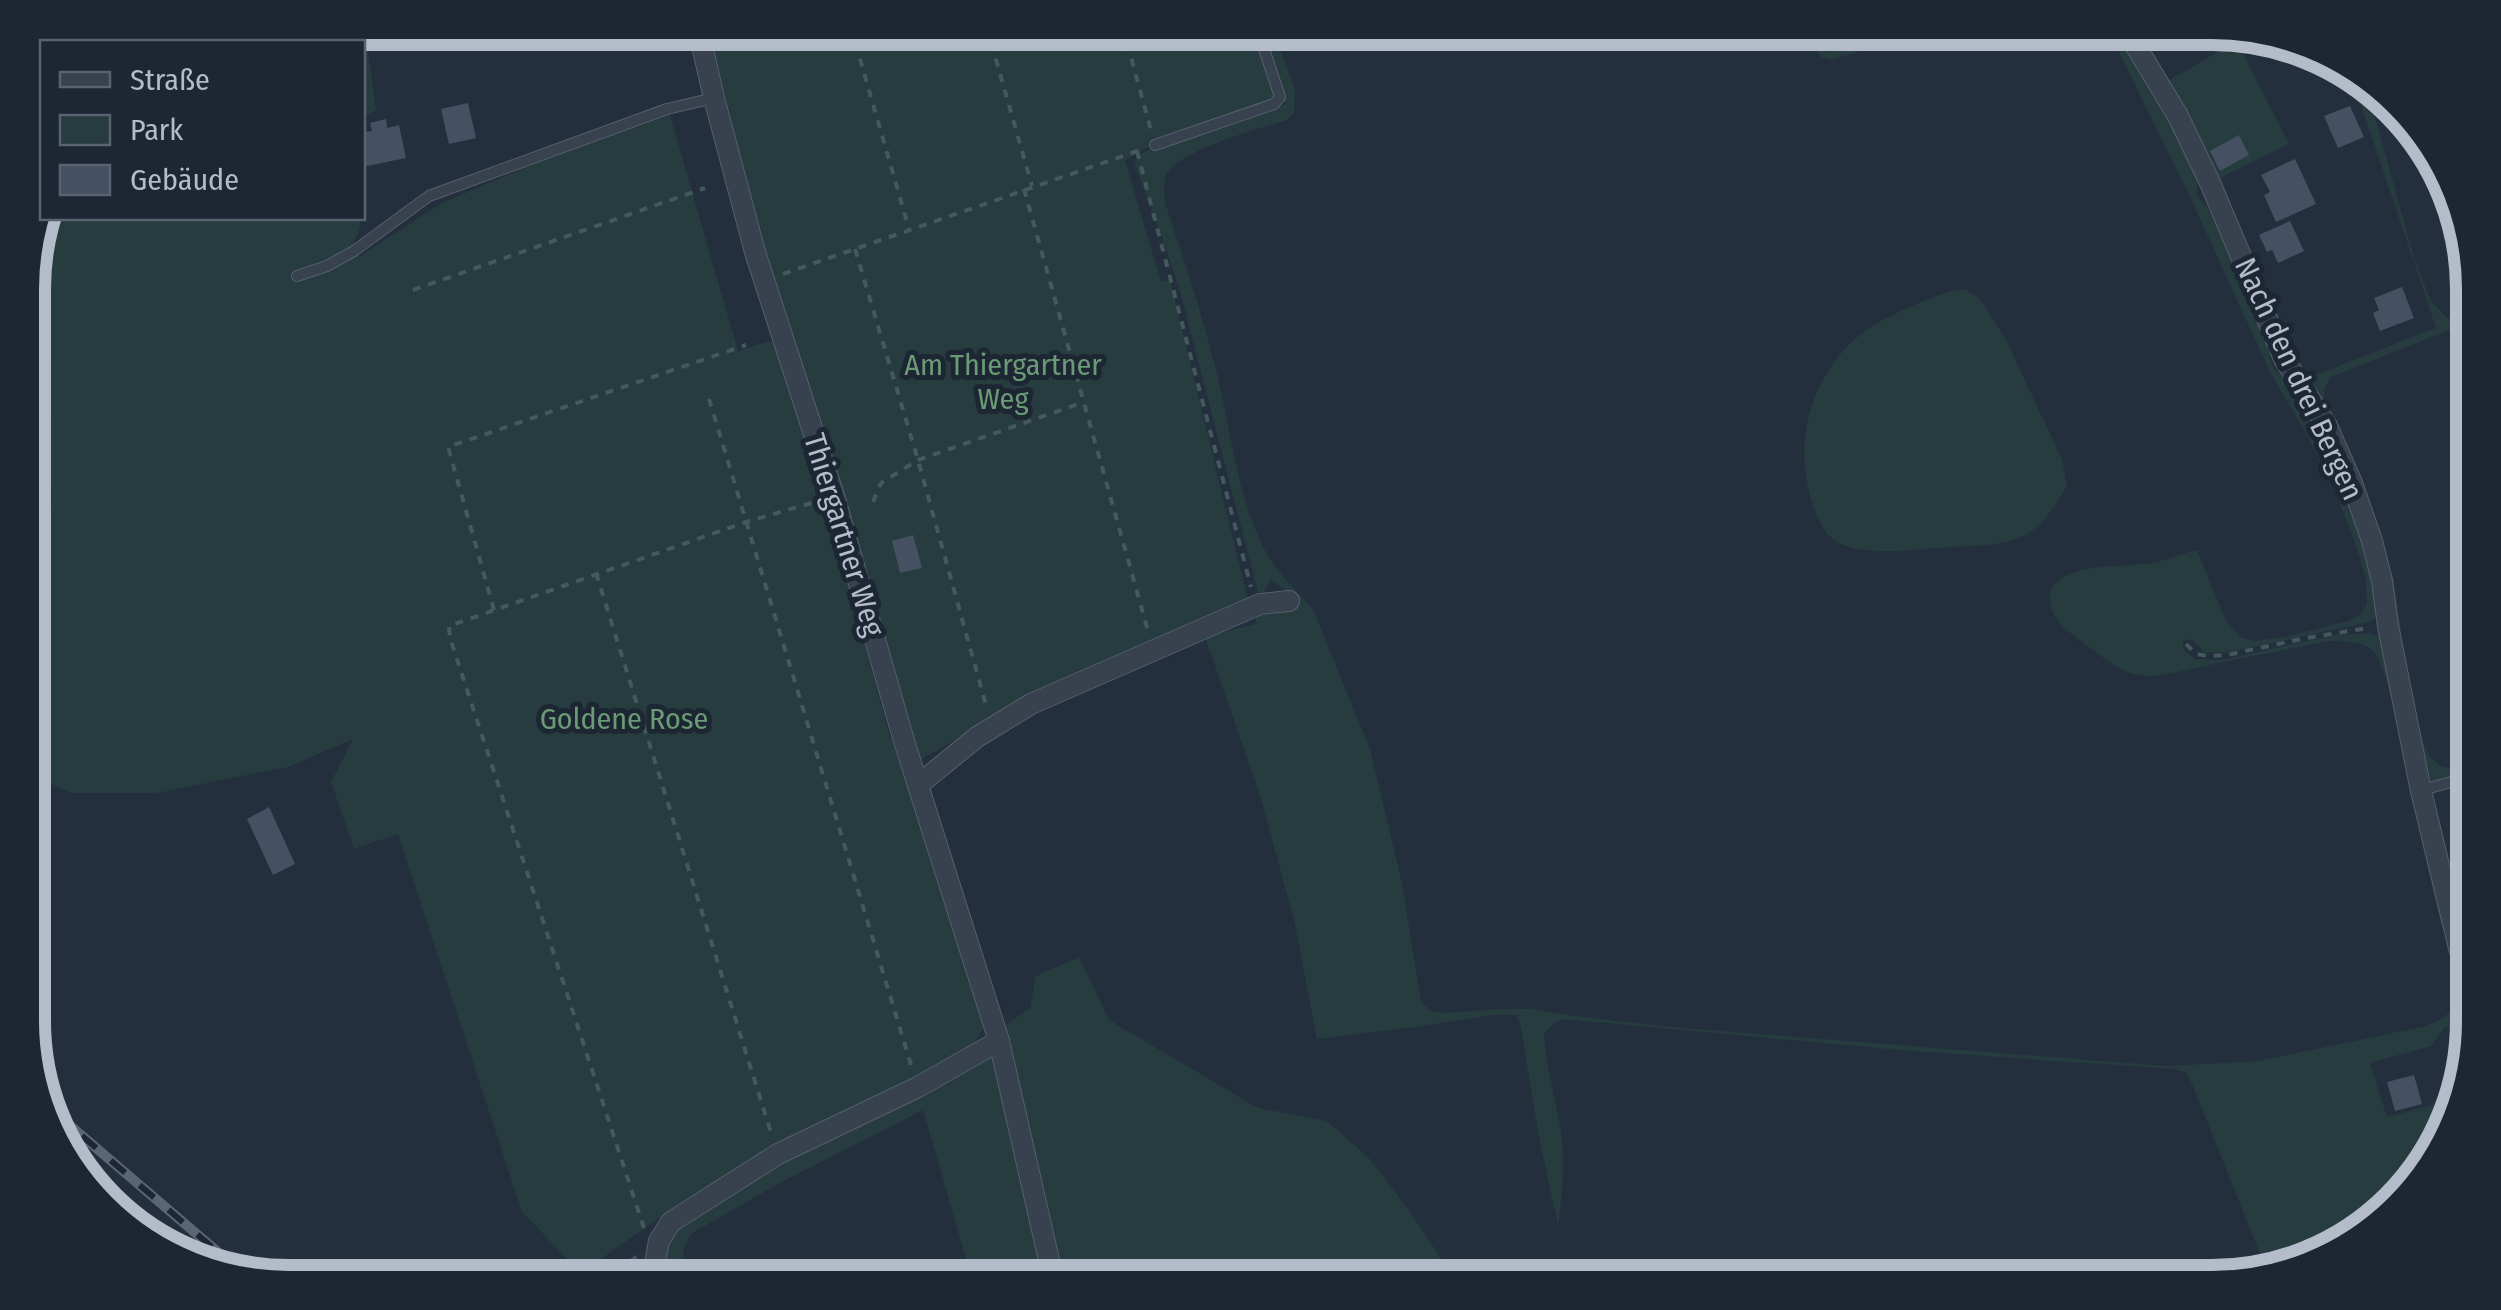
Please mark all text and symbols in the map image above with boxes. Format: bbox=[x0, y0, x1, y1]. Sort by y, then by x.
legend bbox=[40, 40, 365, 220]
text: Straße bbox=[130, 62, 210, 98]
text: Park bbox=[130, 112, 183, 148]
text: Gebäude bbox=[130, 162, 239, 198]
street label: Nach den drei Bergen bbox=[2227, 252, 2371, 506]
park label: Am Thiergartner Weg bbox=[904, 347, 1102, 417]
street label: Thiergartner Weg bbox=[796, 429, 892, 641]
park label: Goldene Rose bbox=[540, 701, 708, 737]

